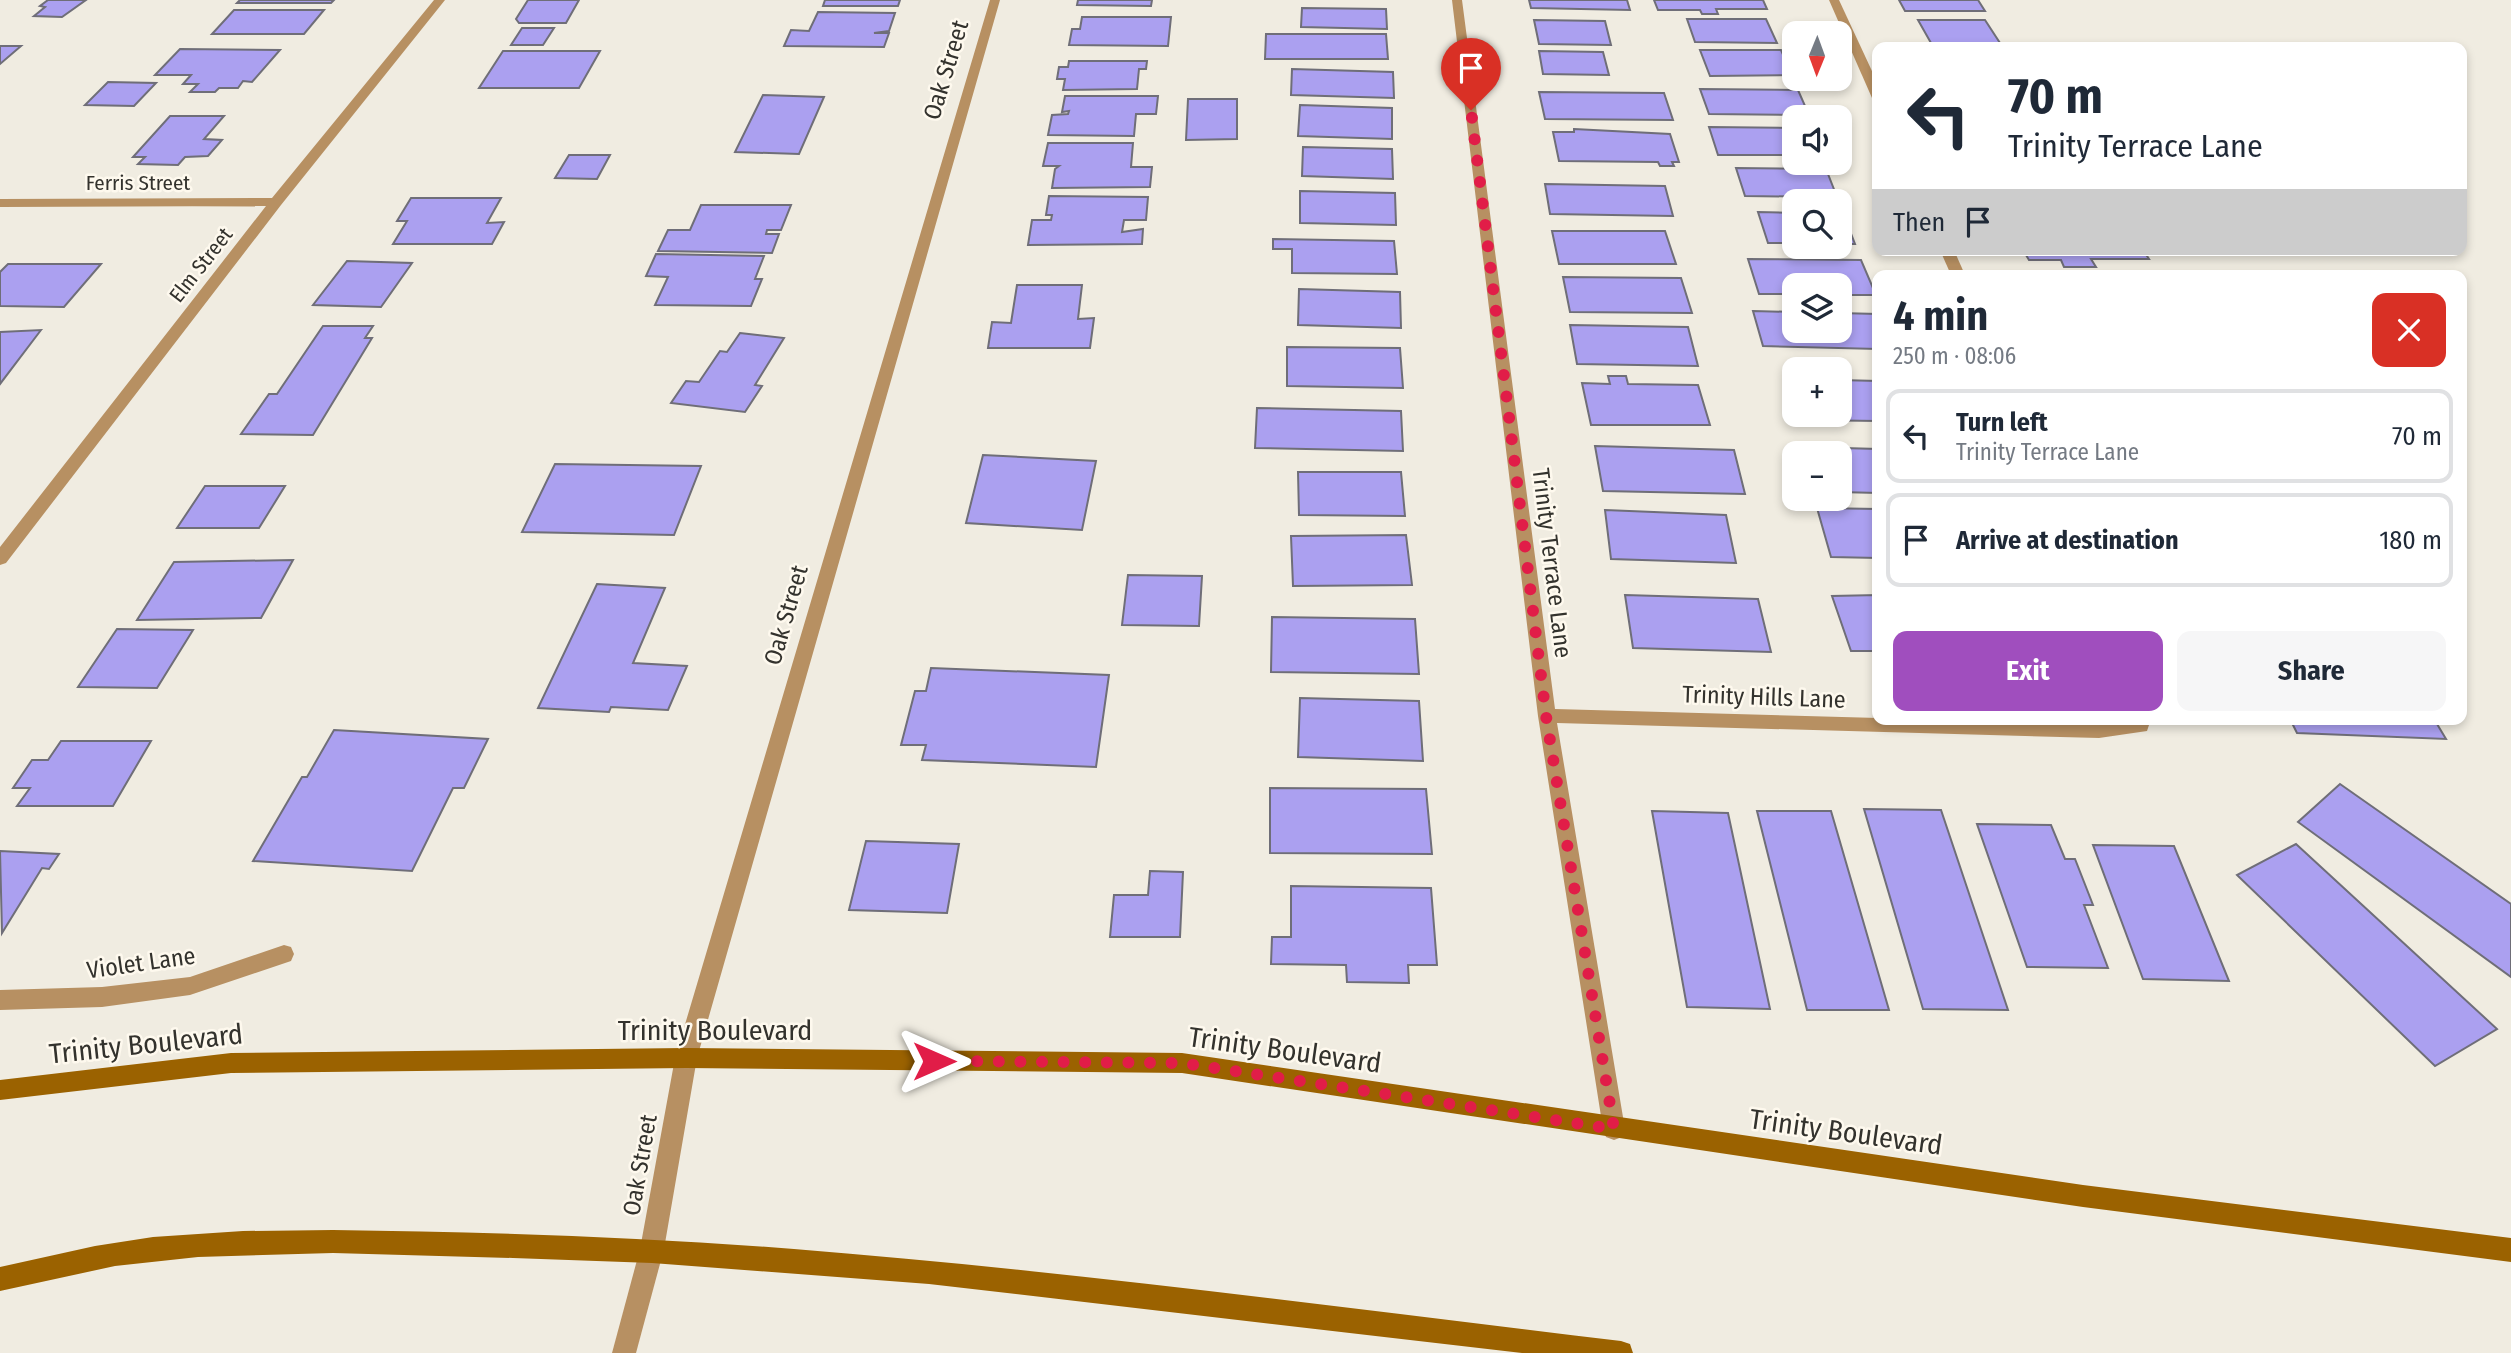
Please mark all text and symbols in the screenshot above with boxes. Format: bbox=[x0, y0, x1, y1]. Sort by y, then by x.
street label: Oak Street bbox=[918, 17, 974, 123]
north arrow bbox=[1782, 21, 1852, 91]
map controls bbox=[1782, 21, 1852, 511]
pin bbox=[1441, 38, 1501, 110]
icon: arrive bbox=[1452, 49, 1490, 87]
text: 70 m bbox=[2008, 67, 2103, 126]
icon: left bbox=[1893, 70, 1984, 161]
button: sound bbox=[1782, 105, 1852, 175]
text: Trinity Terrace Lane bbox=[2008, 127, 2263, 165]
street label: Ferris Street bbox=[86, 170, 190, 196]
button: search bbox=[1782, 189, 1852, 259]
icon: arrive bbox=[1959, 203, 1997, 241]
text: Then bbox=[1893, 207, 1945, 238]
street label: Elm Street bbox=[164, 222, 238, 308]
button: layers bbox=[1782, 273, 1852, 343]
text: 4 min bbox=[1893, 291, 1988, 341]
button: close bbox=[2372, 293, 2446, 367]
text: 250 m · 08:06 bbox=[1893, 342, 2016, 370]
button: + bbox=[1782, 357, 1852, 427]
text: Turn left bbox=[1956, 407, 2048, 438]
icon: left bbox=[1897, 417, 1935, 455]
text: 70 m bbox=[2392, 421, 2442, 452]
text: Trinity Terrace Lane bbox=[1956, 438, 2139, 466]
button: − bbox=[1782, 441, 1852, 511]
street label: Trinity Terrace Lane bbox=[1526, 466, 1578, 660]
icon: arrive bbox=[1897, 521, 1935, 559]
text: Arrive at destination bbox=[1956, 525, 2179, 556]
text: 180 m bbox=[2379, 525, 2442, 556]
street label: Oak Street bbox=[758, 562, 814, 668]
button: Exit bbox=[1893, 631, 2163, 711]
button: Share bbox=[2177, 631, 2446, 711]
street label: Trinity Hills Lane bbox=[1682, 680, 1846, 714]
street label: Violet Lane bbox=[85, 942, 197, 984]
street label: Trinity Boulevard bbox=[618, 1014, 812, 1047]
street label: Trinity Boulevard bbox=[48, 1017, 244, 1071]
street label: Trinity Boulevard bbox=[1186, 1020, 1384, 1080]
position arrow bbox=[897, 1024, 971, 1098]
street label: Trinity Boulevard bbox=[1747, 1102, 1945, 1162]
street label: Oak Street bbox=[617, 1112, 663, 1218]

